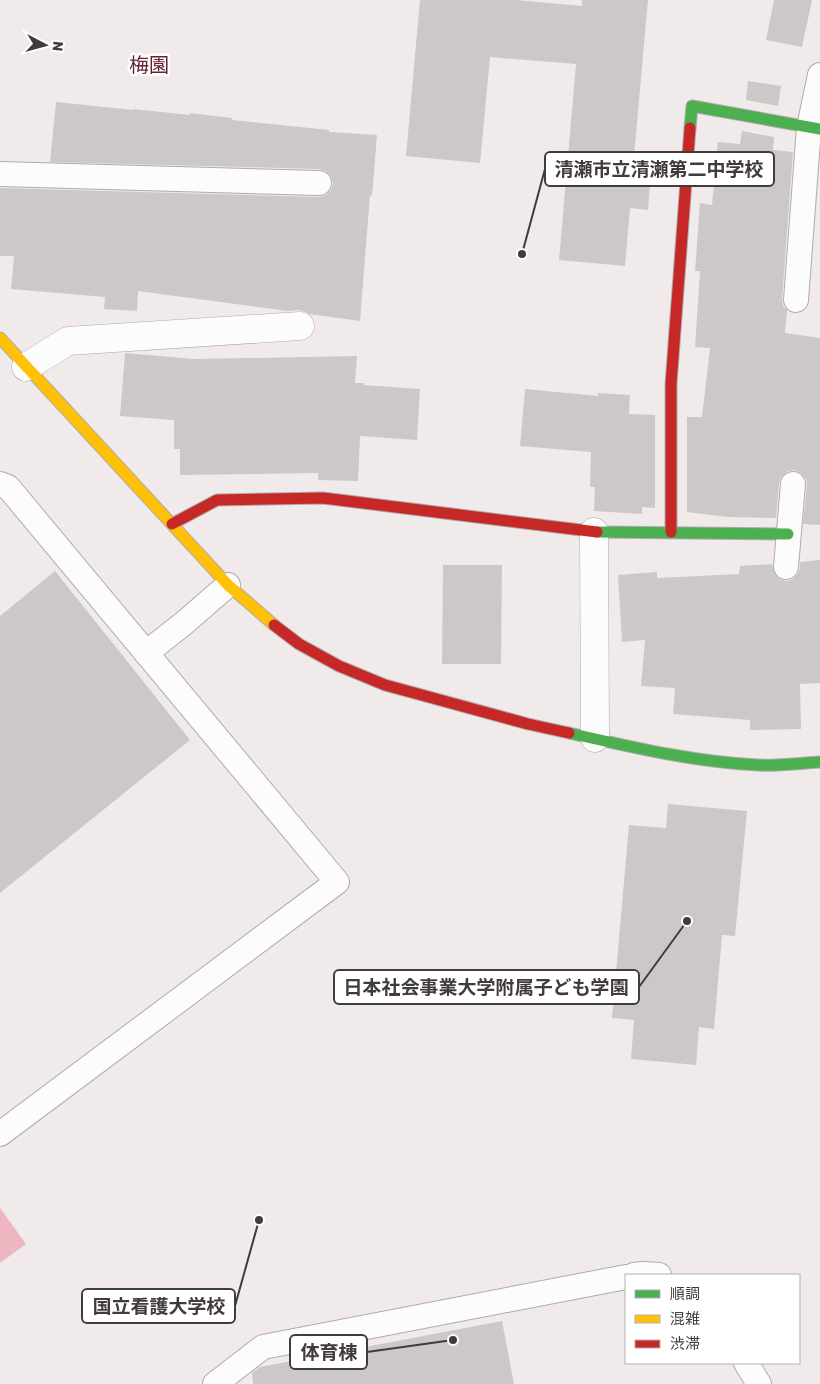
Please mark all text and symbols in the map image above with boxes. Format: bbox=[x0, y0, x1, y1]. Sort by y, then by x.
north arrow bbox=[20, 20, 70, 70]
text: N bbox=[48, 40, 66, 52]
district label: 梅園 bbox=[129, 53, 169, 77]
callout: 清瀬市立清瀬第二中学校 bbox=[545, 152, 774, 186]
text: 清瀬市立清瀬第二中学校 bbox=[554, 158, 764, 181]
callout: 日本社会事業大学附属子ども学園 bbox=[334, 970, 639, 1004]
text: 日本社会事業大学附属子ども学園 bbox=[343, 976, 629, 999]
legend bbox=[625, 1274, 800, 1364]
text: 順調 bbox=[670, 1285, 700, 1303]
callout: 国立看護大学校 bbox=[82, 1289, 235, 1323]
text: 国立看護大学校 bbox=[92, 1295, 226, 1318]
text: 混雑 bbox=[670, 1310, 700, 1328]
callout: 体育棟 bbox=[290, 1335, 367, 1369]
text: 渋滞 bbox=[670, 1335, 700, 1353]
text: 体育棟 bbox=[300, 1341, 358, 1364]

